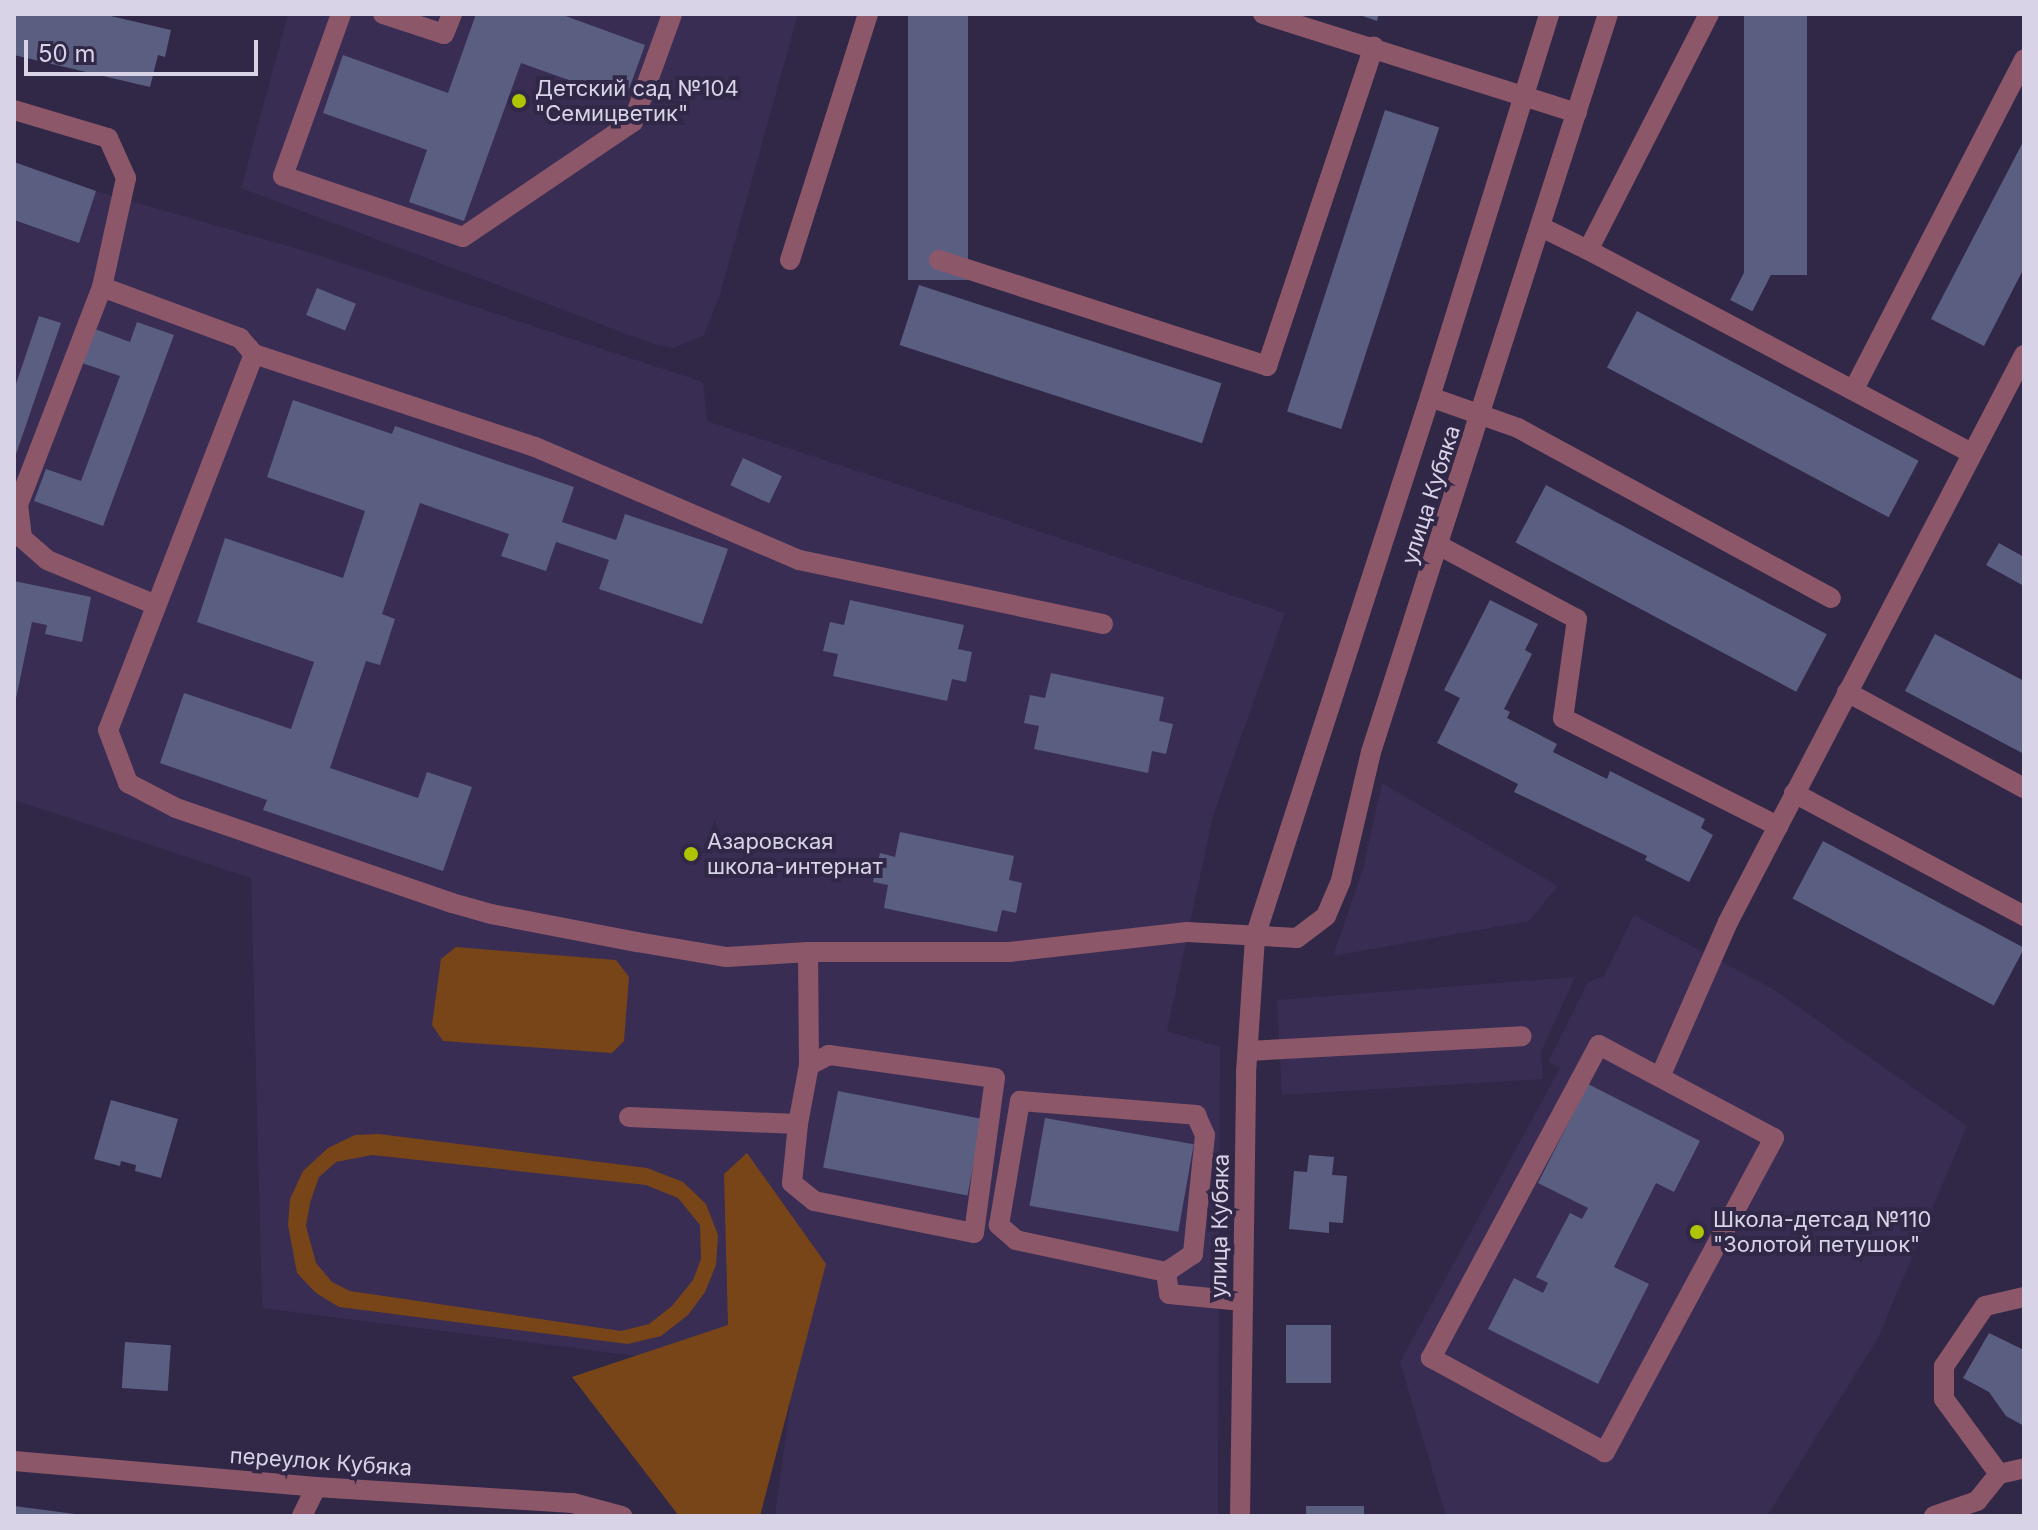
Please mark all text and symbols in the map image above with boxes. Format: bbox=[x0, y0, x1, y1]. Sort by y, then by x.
scale bar bbox=[28, 24, 262, 74]
text: 50 m bbox=[38, 39, 96, 68]
place label: Детский сад №104 "Семицветик" bbox=[535, 75, 739, 126]
marker: Детский сад №104 "Семицветик" bbox=[510, 92, 528, 110]
street label: улица Кубяка bbox=[1396, 422, 1466, 568]
place label: Азаровская школа-интернат bbox=[707, 828, 883, 880]
marker: Азаровская школа-интернат bbox=[682, 845, 700, 863]
street label: улица Кубяка bbox=[1206, 1154, 1234, 1298]
place label: Школа-детсад №110 "Золотой петушок" bbox=[1713, 1206, 1931, 1258]
marker: Школа-детсад №110 "Золотой петушок" bbox=[1688, 1223, 1706, 1241]
street label: переулок Кубяка bbox=[229, 1442, 413, 1482]

